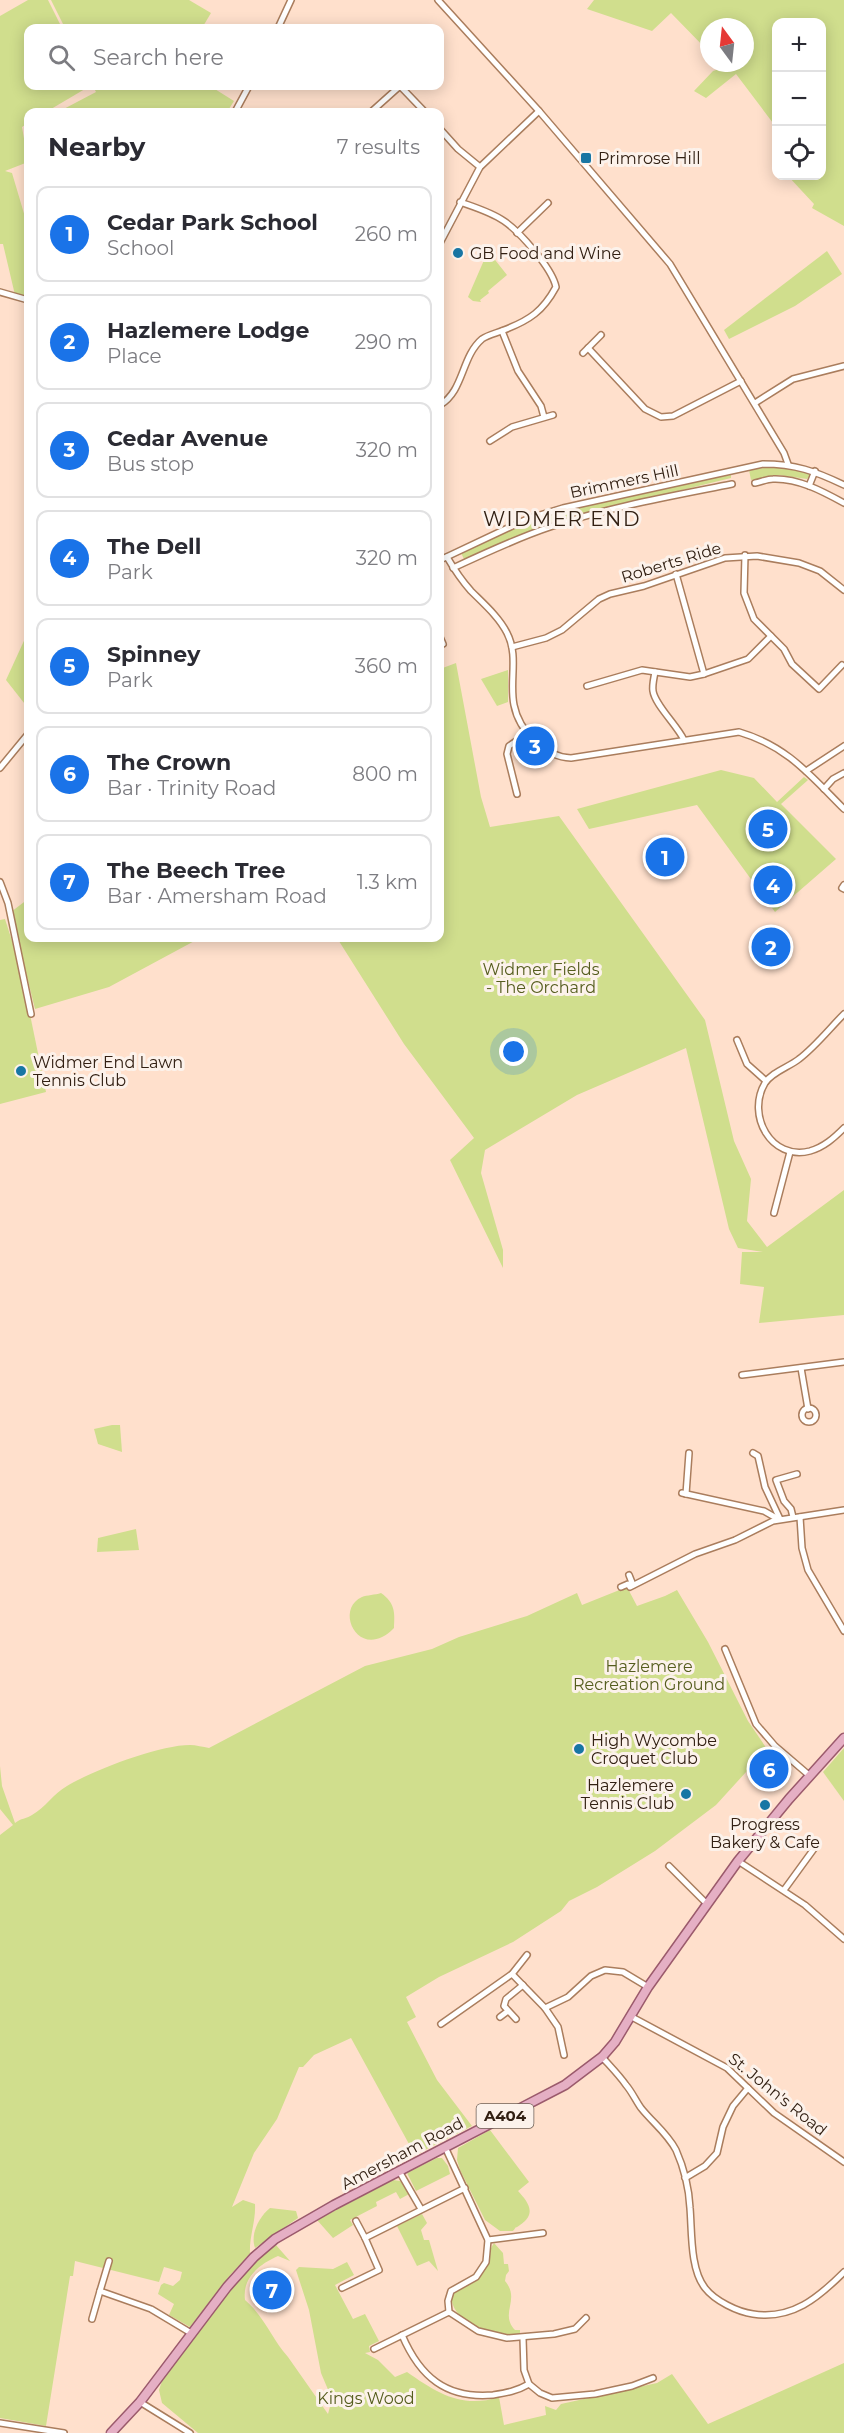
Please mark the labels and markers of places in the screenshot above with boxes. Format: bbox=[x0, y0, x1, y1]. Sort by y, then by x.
place label: Primrose Hill bbox=[598, 149, 701, 168]
marker: Primrose Hill bbox=[579, 151, 593, 165]
place label: GB Food and Wine bbox=[470, 244, 621, 263]
marker: GB Food and Wine bbox=[451, 246, 465, 260]
pin: 3 bbox=[516, 724, 554, 768]
pin: 5 bbox=[748, 806, 788, 852]
pin: 1 bbox=[646, 834, 684, 880]
pin: 4 bbox=[754, 862, 792, 908]
pin: 2 bbox=[752, 924, 790, 970]
place label: Widmer End Lawn Tennis Club bbox=[33, 1053, 183, 1090]
marker: Widmer End Lawn Tennis Club bbox=[14, 1064, 28, 1078]
place label: High Wycombe Croquet Club bbox=[591, 1731, 717, 1768]
marker: High Wycombe Croquet Club bbox=[572, 1742, 586, 1756]
pin: 6 bbox=[750, 1746, 788, 1792]
place label: Hazlemere Tennis Club bbox=[581, 1776, 674, 1813]
marker: Hazlemere Tennis Club bbox=[679, 1787, 693, 1801]
marker: Progress Bakery & Cafe bbox=[758, 1798, 772, 1812]
place label: Progress Bakery & Cafe bbox=[710, 1815, 820, 1852]
pin: 7 bbox=[252, 2268, 292, 2312]

